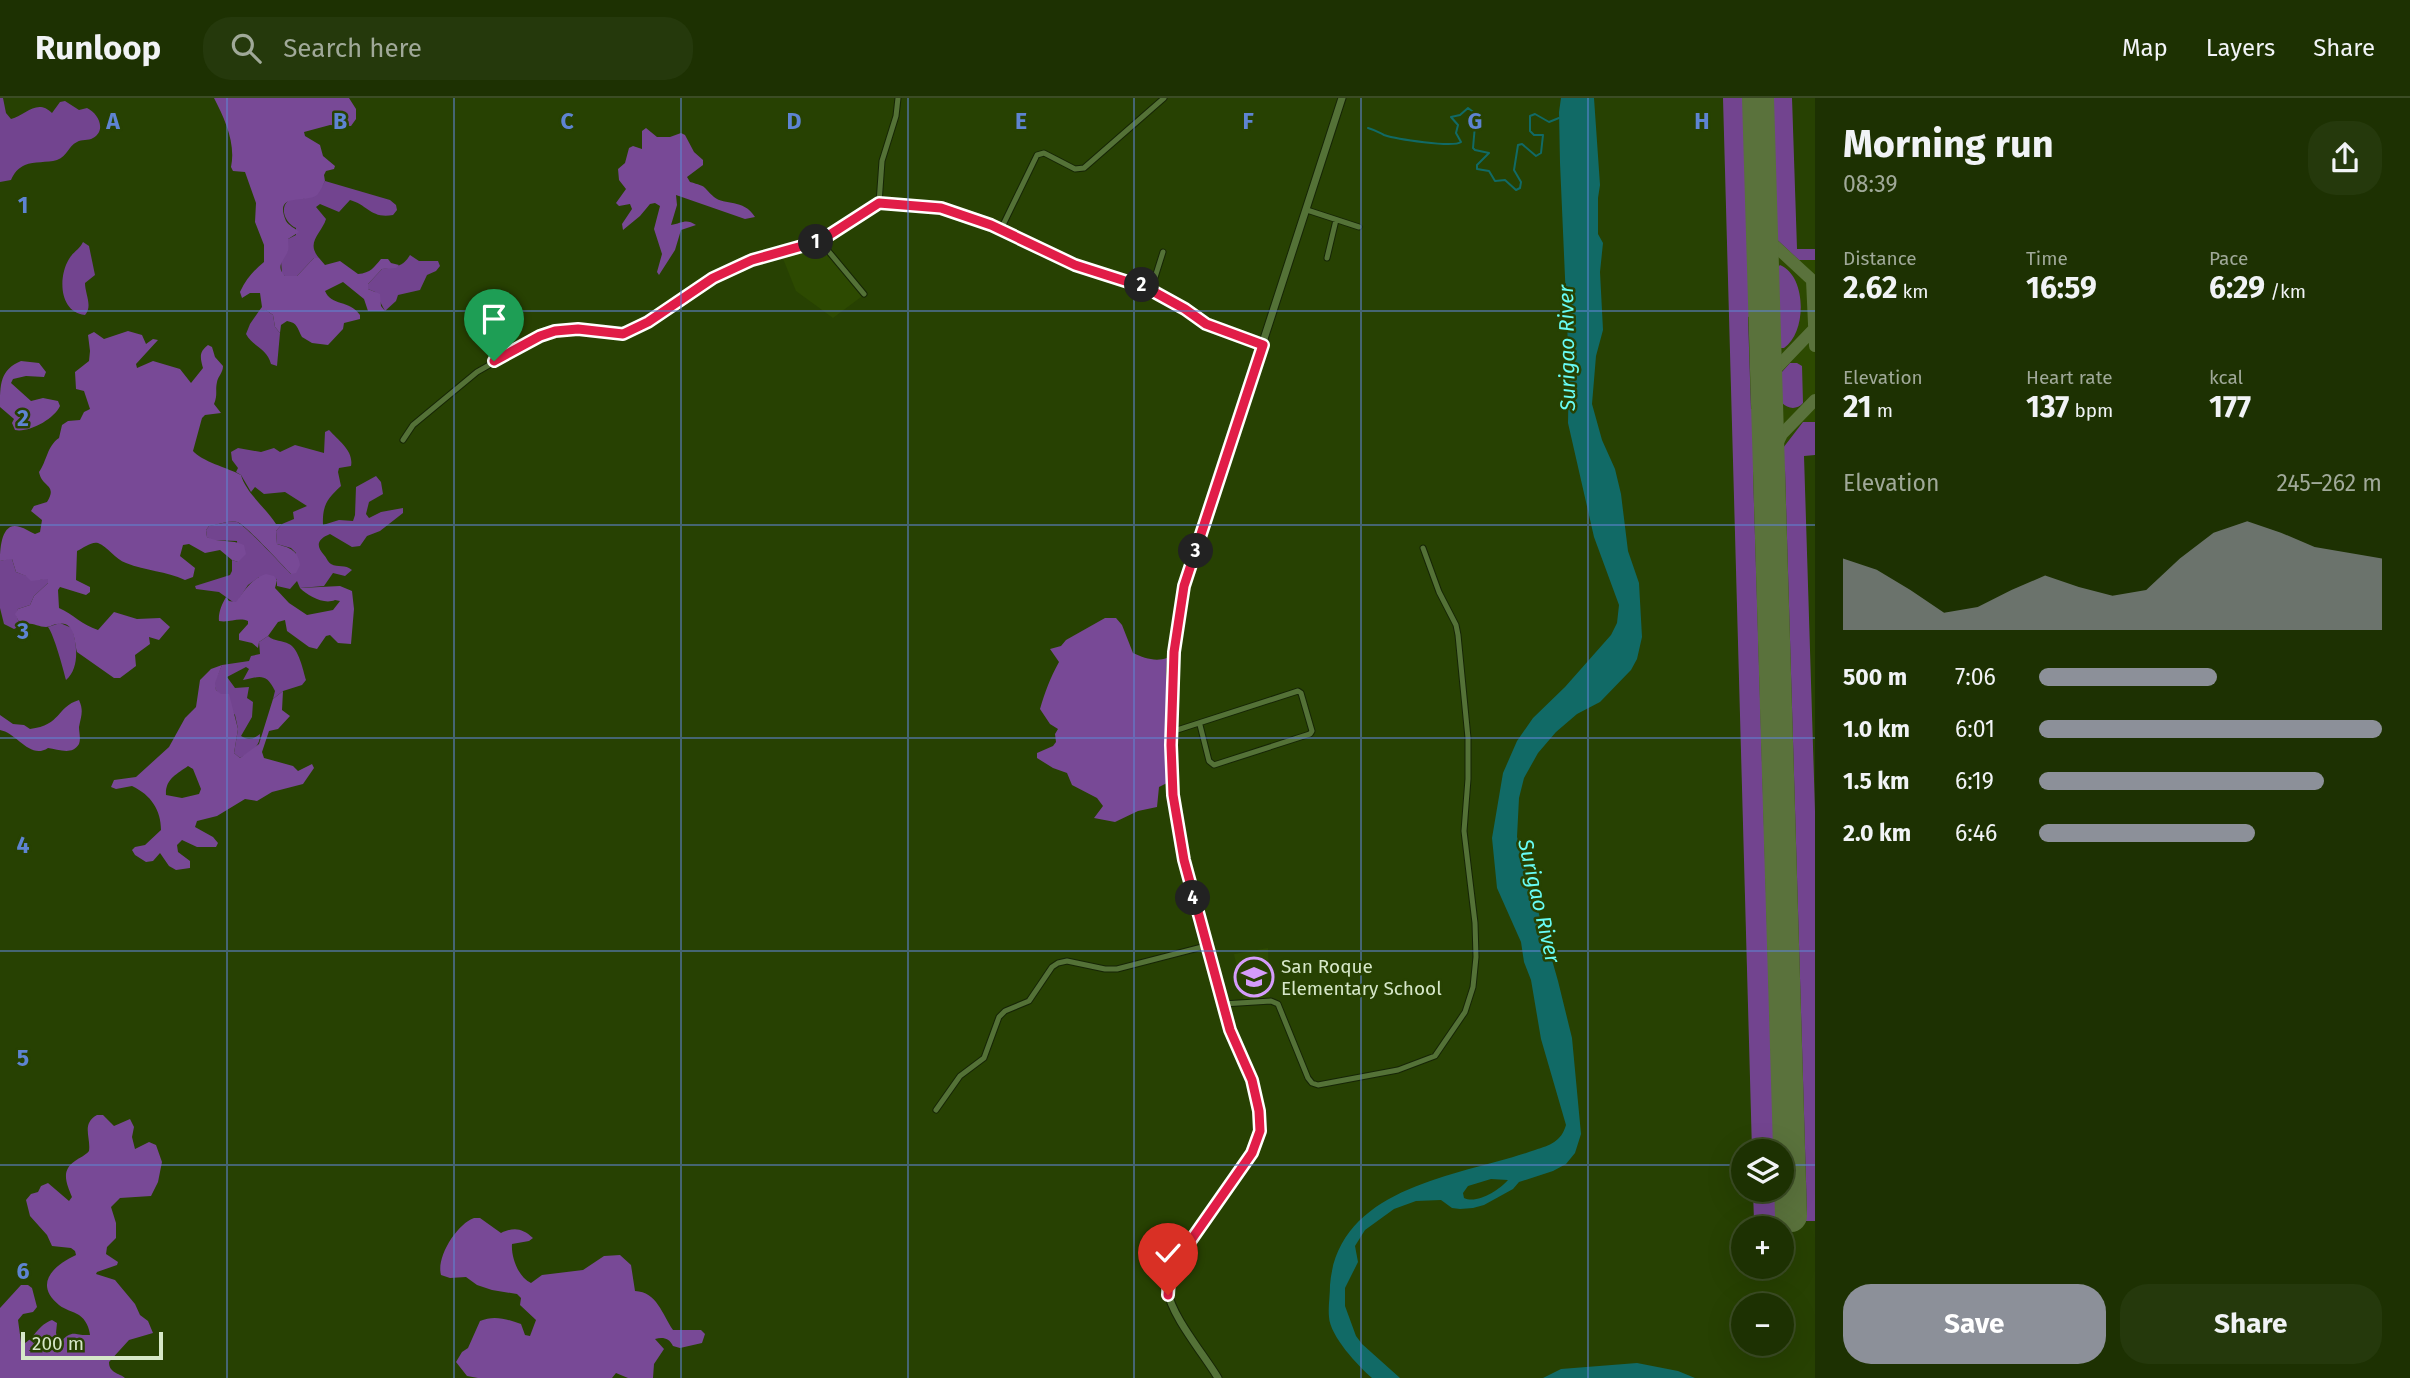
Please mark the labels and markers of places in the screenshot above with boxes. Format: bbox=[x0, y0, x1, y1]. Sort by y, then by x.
pin: 1 bbox=[798, 225, 834, 260]
pin: 2 bbox=[1124, 268, 1160, 302]
pin bbox=[464, 289, 524, 361]
pin: 3 bbox=[1178, 533, 1214, 568]
pin: 4 bbox=[1176, 880, 1210, 916]
place label: San Roque Elementary School bbox=[1281, 955, 1442, 1000]
school or university icon: San Roque Elementary School bbox=[1233, 956, 1275, 998]
pin bbox=[1138, 1223, 1198, 1295]

